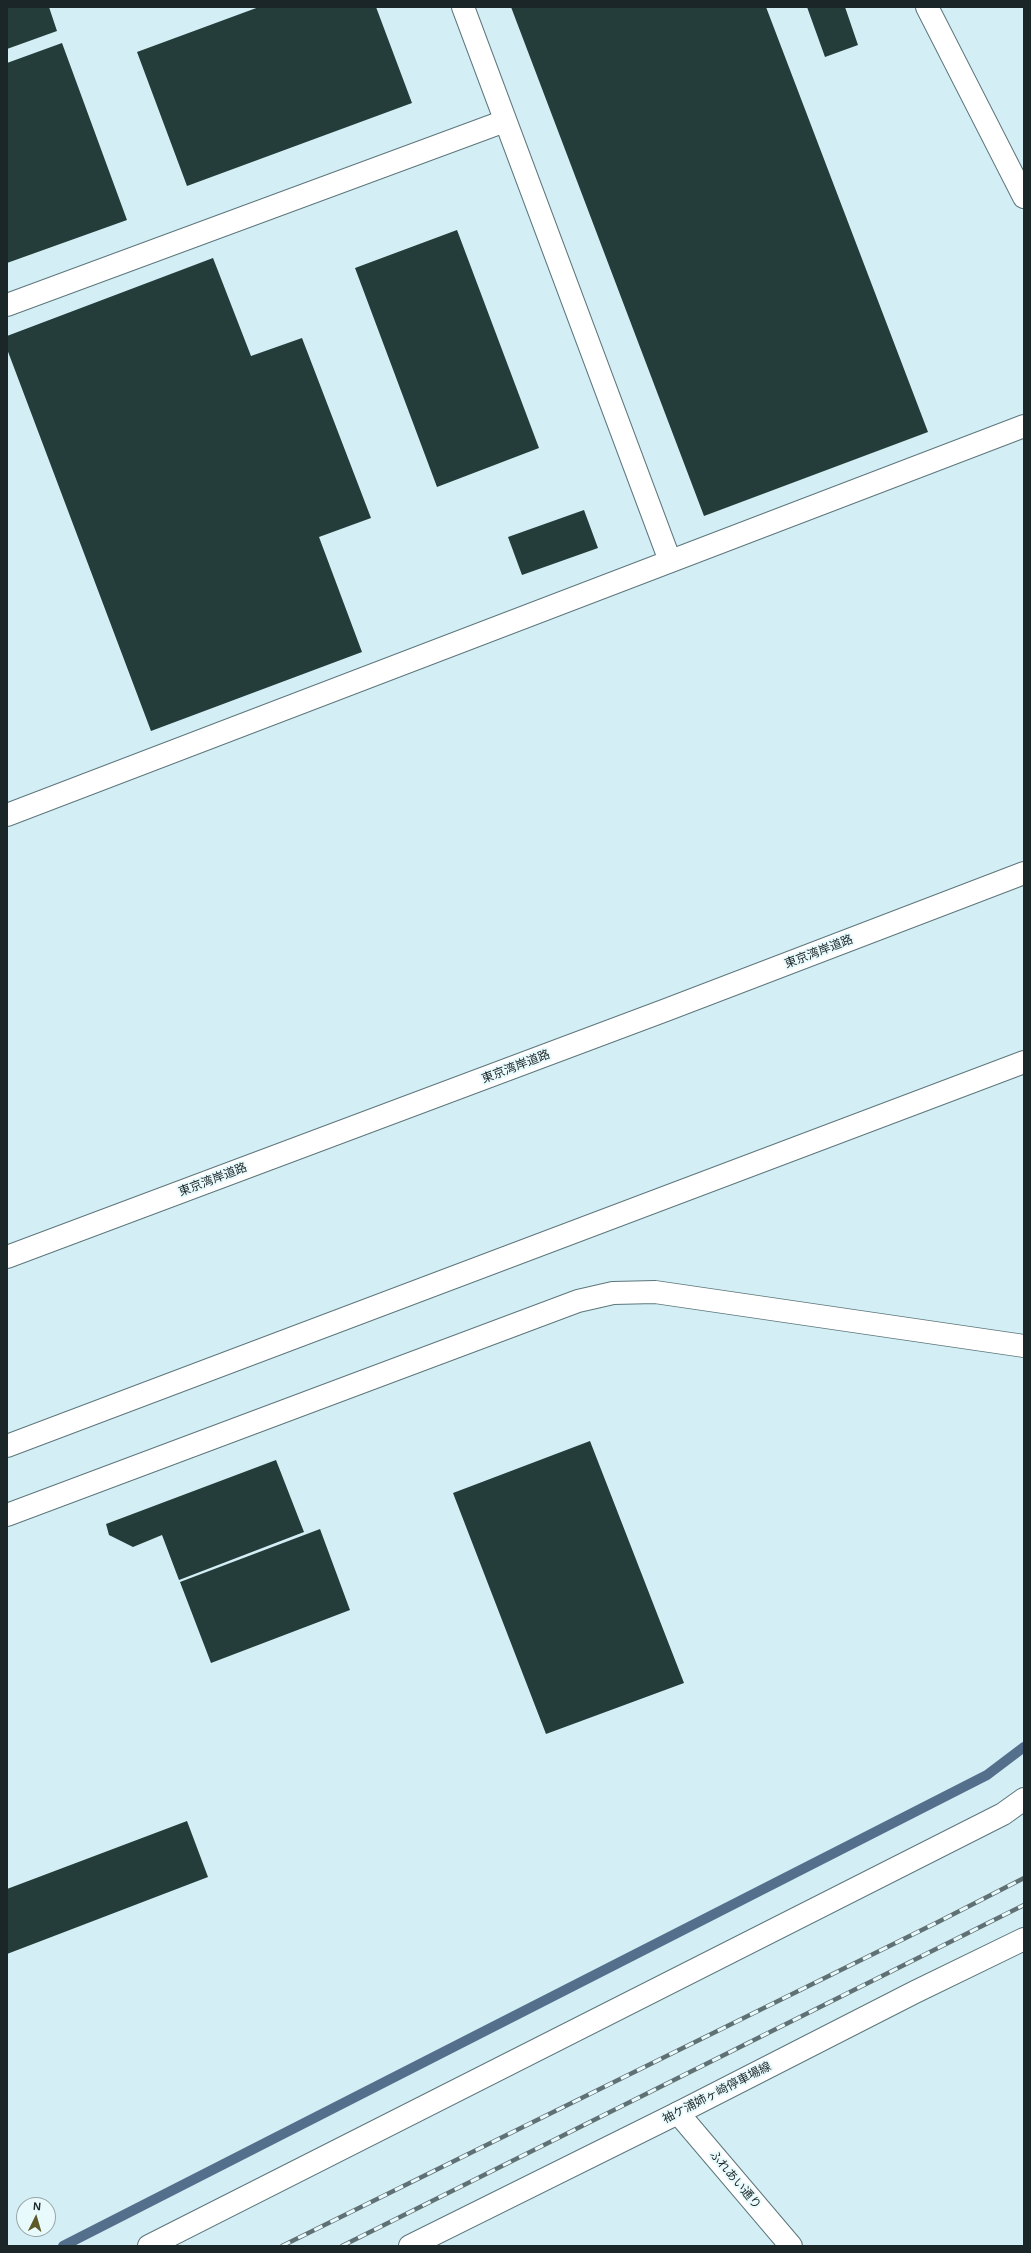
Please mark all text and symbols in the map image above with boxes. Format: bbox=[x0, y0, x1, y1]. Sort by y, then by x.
street label: 東京湾岸道路 bbox=[783, 932, 855, 972]
street label: 東京湾岸道路 bbox=[480, 1047, 552, 1087]
street label: 東京湾岸道路 bbox=[177, 1160, 249, 1200]
street label: 袖ケ浦姉ヶ崎停車場線 bbox=[660, 2059, 774, 2127]
street label: ふれあい通り bbox=[706, 2148, 764, 2212]
north arrow bbox=[16, 2197, 56, 2237]
text: N bbox=[32, 2200, 41, 2212]

